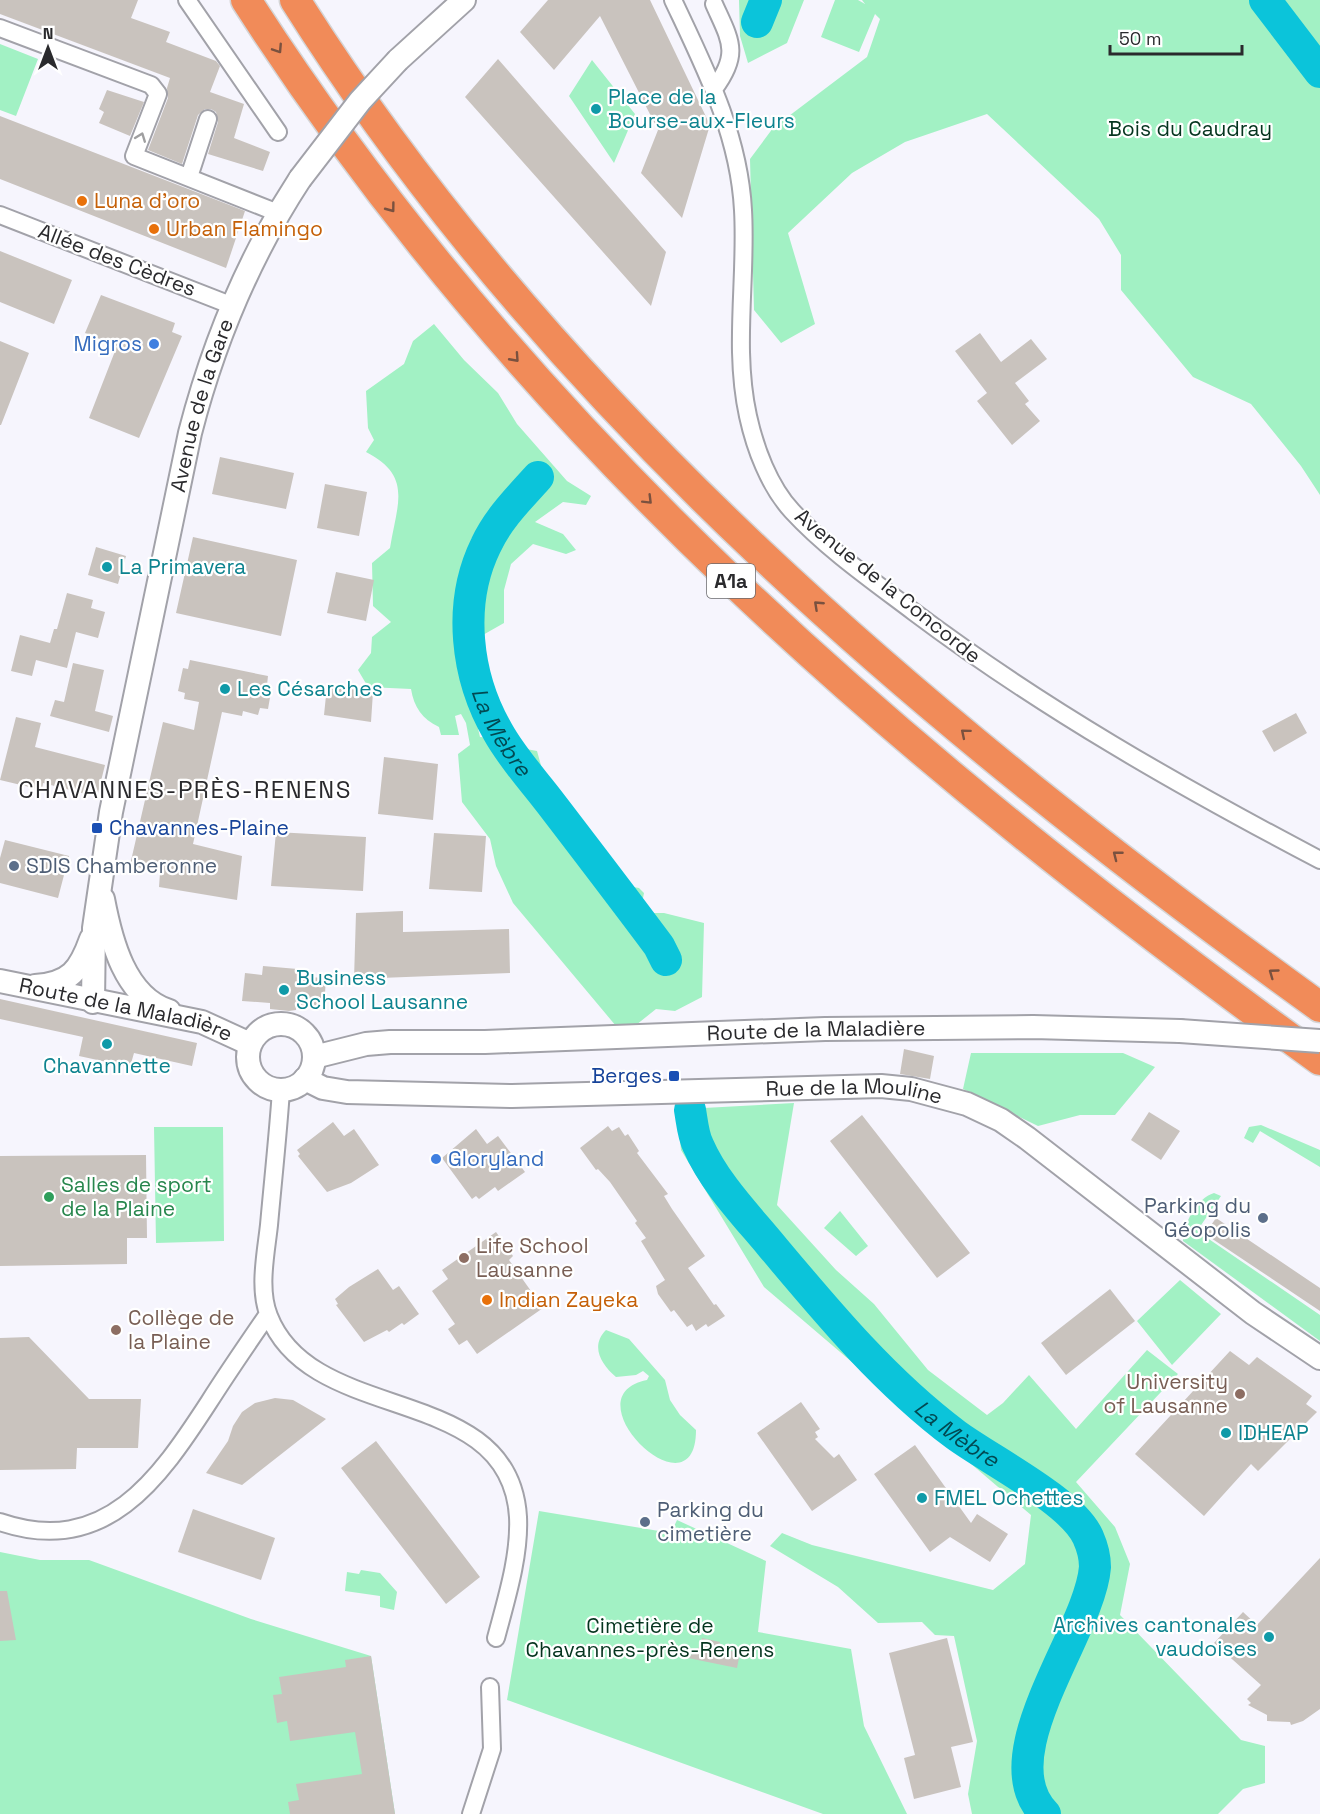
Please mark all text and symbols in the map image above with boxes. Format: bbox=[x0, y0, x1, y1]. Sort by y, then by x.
north arrow bbox=[18, 18, 78, 78]
scale bar bbox=[1110, 18, 1242, 56]
text: N bbox=[43, 23, 53, 44]
text: 50 m bbox=[1119, 27, 1161, 50]
one-way arrow bbox=[270, 43, 282, 53]
place label: Place de la Bourse-aux-Fleurs bbox=[608, 83, 795, 134]
marker: Place de la Bourse-aux-Fleurs bbox=[589, 102, 603, 116]
park label: Bois du Caudray bbox=[1108, 115, 1272, 142]
one-way arrow bbox=[134, 132, 147, 142]
place label: Luna d'oro bbox=[94, 187, 200, 214]
marker: Luna d'oro bbox=[75, 194, 89, 208]
one-way arrow bbox=[384, 201, 395, 212]
place label: Urban Flamingo bbox=[166, 215, 323, 242]
street label: Allée des Cèdres bbox=[35, 217, 200, 302]
marker: Urban Flamingo bbox=[147, 222, 161, 236]
street label: Avenue de la Gare bbox=[164, 314, 239, 495]
place label: Migros bbox=[74, 330, 142, 357]
marker: Migros bbox=[147, 337, 161, 351]
one-way arrow bbox=[508, 351, 519, 362]
one-way arrow bbox=[641, 494, 652, 504]
street label: Avenue de la Concorde bbox=[790, 502, 987, 669]
place label: La Primavera bbox=[119, 553, 246, 580]
marker: La Primavera bbox=[100, 560, 114, 574]
road number: A1a bbox=[707, 564, 755, 598]
one-way arrow bbox=[814, 601, 825, 612]
place label: Les Césarches bbox=[237, 675, 383, 702]
marker: Les Césarches bbox=[218, 682, 232, 696]
water label: La Mèbre bbox=[466, 684, 538, 782]
one-way arrow bbox=[961, 729, 972, 740]
district label: CHAVANNES-PRÈS-RENENS bbox=[18, 774, 352, 805]
place label: Chavannes-Plaine bbox=[109, 814, 289, 841]
marker: Chavannes-Plaine bbox=[90, 821, 104, 835]
place label: SDIS Chamberonne bbox=[26, 852, 217, 879]
one-way arrow bbox=[1113, 852, 1124, 863]
marker: SDIS Chamberonne bbox=[7, 859, 21, 873]
place label: Business School Lausanne bbox=[296, 964, 468, 1015]
one-way arrow bbox=[1268, 969, 1279, 980]
street label: Route de la Maladière bbox=[17, 971, 237, 1047]
marker: Business School Lausanne bbox=[277, 983, 291, 997]
street label: Route de la Maladière bbox=[706, 1014, 925, 1047]
marker: Chavannette bbox=[100, 1037, 114, 1051]
place label: Chavannette bbox=[43, 1052, 171, 1079]
place label: Berges bbox=[591, 1062, 662, 1089]
marker: Berges bbox=[667, 1069, 681, 1083]
street label: Rue de la Mouline bbox=[765, 1072, 946, 1110]
place label: Gloryland bbox=[448, 1145, 544, 1172]
marker: Gloryland bbox=[429, 1152, 443, 1166]
place label: Salles de sport de la Plaine bbox=[61, 1171, 212, 1222]
marker: Salles de sport de la Plaine bbox=[42, 1190, 56, 1204]
place label: Parking du Géopolis bbox=[1144, 1192, 1251, 1243]
marker: Parking du Géopolis bbox=[1256, 1211, 1270, 1225]
place label: Life School Lausanne bbox=[476, 1232, 589, 1283]
marker: Life School Lausanne bbox=[457, 1251, 471, 1265]
place label: Indian Zayeka bbox=[499, 1286, 638, 1313]
marker: Indian Zayeka bbox=[480, 1293, 494, 1307]
place label: Collège de la Plaine bbox=[128, 1304, 234, 1355]
marker: Collège de la Plaine bbox=[109, 1323, 123, 1337]
place label: University of Lausanne bbox=[1103, 1368, 1228, 1419]
marker: University of Lausanne bbox=[1233, 1387, 1247, 1401]
water label: La Mèbre bbox=[909, 1394, 1005, 1474]
place label: IDHEAP bbox=[1238, 1419, 1309, 1446]
marker: IDHEAP bbox=[1219, 1426, 1233, 1440]
place label: FMEL Ochettes bbox=[934, 1484, 1083, 1511]
marker: FMEL Ochettes bbox=[915, 1491, 929, 1505]
place label: Parking du cimetière bbox=[657, 1496, 764, 1547]
marker: Parking du cimetière bbox=[638, 1515, 652, 1529]
place label: Archives cantonales vaudoises bbox=[1053, 1611, 1257, 1662]
park label: Cimetière de Chavannes-près-Renens bbox=[526, 1612, 774, 1663]
marker: Archives cantonales vaudoises bbox=[1262, 1630, 1276, 1644]

